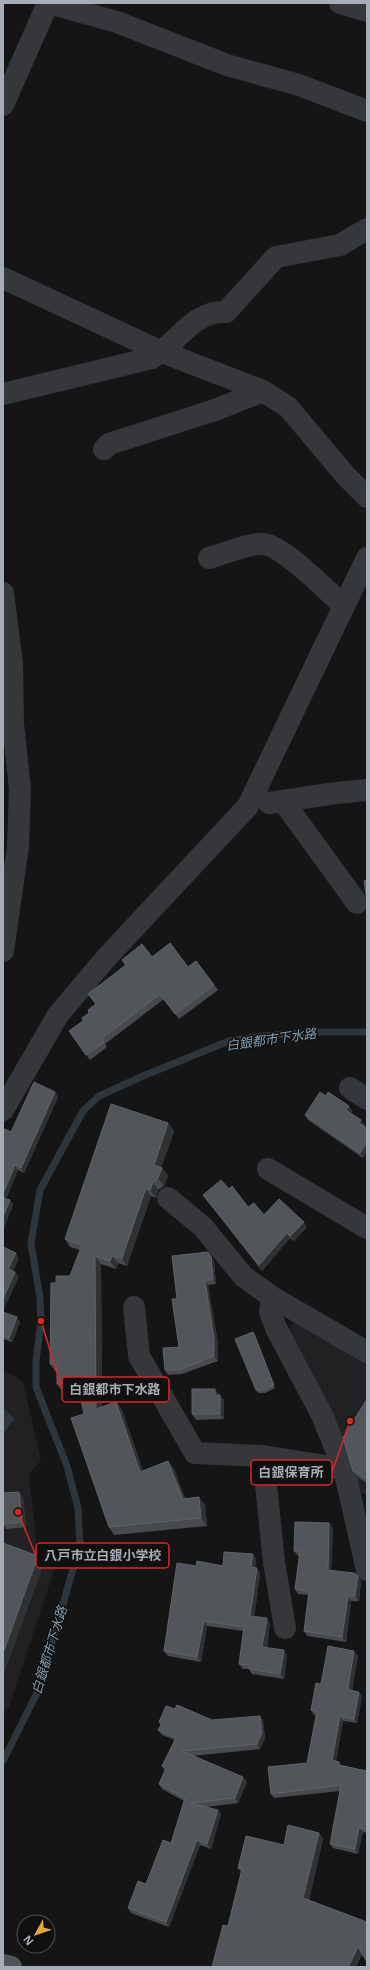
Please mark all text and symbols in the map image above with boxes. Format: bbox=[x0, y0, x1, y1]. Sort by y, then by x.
water label: 白銀都市下水路 bbox=[225, 1024, 318, 1054]
callout: 白銀都市下水路 bbox=[62, 1377, 169, 1402]
text: 白銀都市下水路 bbox=[69, 1380, 161, 1398]
callout: 白銀保育所 bbox=[251, 1460, 332, 1485]
text: 白銀保育所 bbox=[258, 1463, 324, 1481]
callout: 八戸市立白銀小学校 bbox=[36, 1543, 169, 1568]
text: 八戸市立白銀小学校 bbox=[44, 1546, 162, 1564]
water label: 白銀都市下水路 bbox=[27, 1603, 71, 1696]
north arrow bbox=[16, 1914, 56, 1954]
text: N bbox=[19, 1932, 37, 1949]

